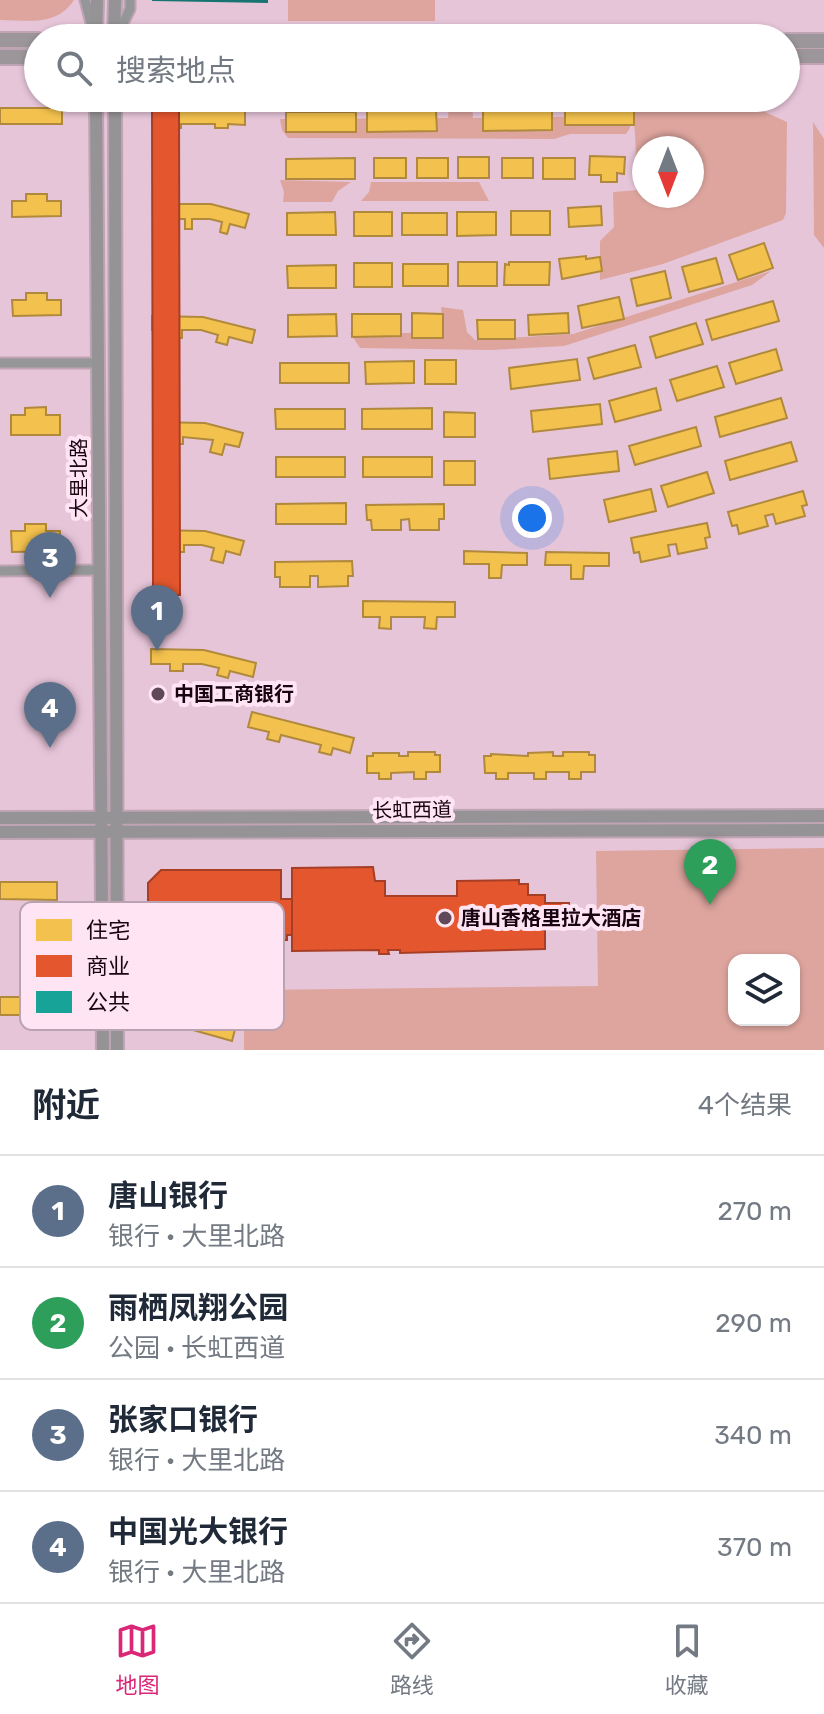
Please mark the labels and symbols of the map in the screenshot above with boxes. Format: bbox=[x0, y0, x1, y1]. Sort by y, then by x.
north arrow bbox=[632, 136, 704, 208]
street label: 大里北路 bbox=[67, 438, 91, 518]
your location bbox=[512, 498, 552, 538]
pin: 3 bbox=[24, 532, 76, 598]
pin: 1 bbox=[131, 585, 183, 651]
pin: 4 bbox=[24, 682, 76, 748]
place label: 中国工商银行 bbox=[174, 682, 294, 706]
marker: 中国工商银行 bbox=[149, 685, 167, 703]
street label: 长虹西道 bbox=[372, 797, 452, 823]
pin: 2 bbox=[684, 839, 736, 905]
legend bbox=[20, 902, 284, 1030]
place label: 唐山香格里拉大酒店 bbox=[461, 906, 641, 930]
marker: 唐山香格里拉大酒店 bbox=[436, 909, 454, 927]
text: 住宅 bbox=[86, 917, 130, 944]
text: 商业 bbox=[86, 953, 130, 980]
text: 公共 bbox=[86, 989, 130, 1016]

